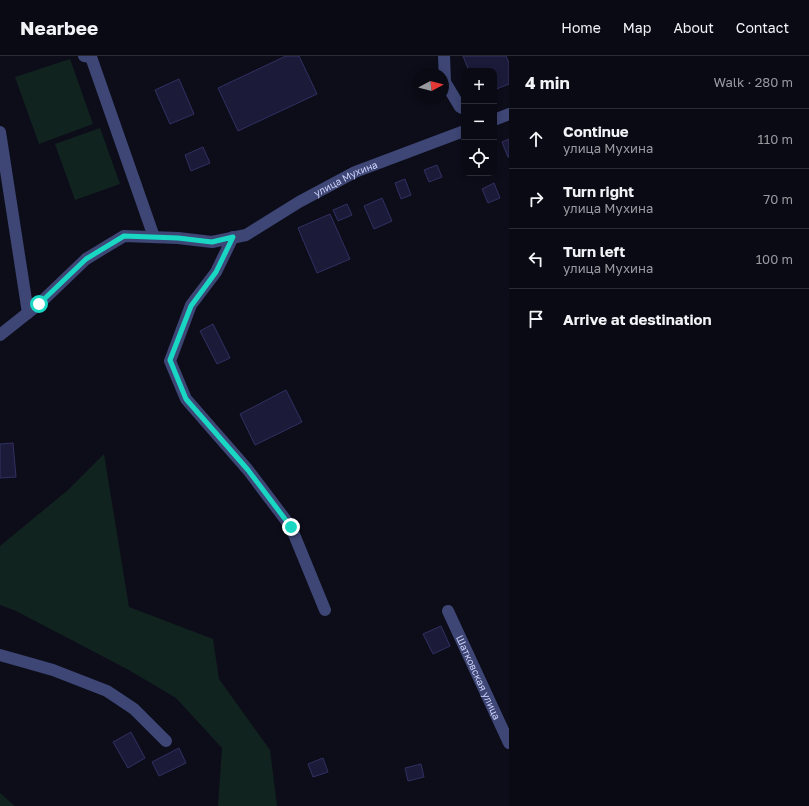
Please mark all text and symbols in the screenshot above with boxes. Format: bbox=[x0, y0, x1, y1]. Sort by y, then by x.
text: Nearbee bbox=[20, 16, 98, 39]
text: Home bbox=[561, 19, 601, 36]
text: Map bbox=[623, 19, 651, 36]
text: About bbox=[673, 19, 714, 36]
text: Contact bbox=[736, 19, 789, 36]
north arrow bbox=[413, 68, 449, 104]
map controls bbox=[461, 68, 497, 176]
button: + bbox=[461, 68, 497, 104]
text: 4 min bbox=[525, 72, 570, 93]
text: Walk · 280 m bbox=[714, 74, 793, 90]
button: − bbox=[461, 104, 497, 140]
text: Continue bbox=[563, 122, 629, 140]
icon: ahead bbox=[525, 128, 547, 150]
text: 110 m bbox=[758, 131, 793, 147]
button: locate bbox=[461, 140, 497, 176]
text: улица Мухина bbox=[563, 140, 653, 156]
street label: улица Мухина bbox=[312, 158, 379, 199]
text: Turn right bbox=[563, 182, 634, 200]
icon: right bbox=[525, 188, 547, 210]
text: 70 m bbox=[763, 191, 793, 207]
text: улица Мухина bbox=[563, 200, 653, 216]
text: Turn left bbox=[563, 242, 625, 260]
icon: left bbox=[525, 248, 547, 270]
text: 100 m bbox=[756, 251, 793, 267]
text: улица Мухина bbox=[563, 260, 653, 276]
route start bbox=[30, 295, 48, 313]
icon: arrive bbox=[525, 308, 547, 330]
text: Arrive at destination bbox=[563, 310, 712, 328]
route end bbox=[282, 518, 300, 536]
street label: Шатковская улица bbox=[454, 633, 503, 721]

